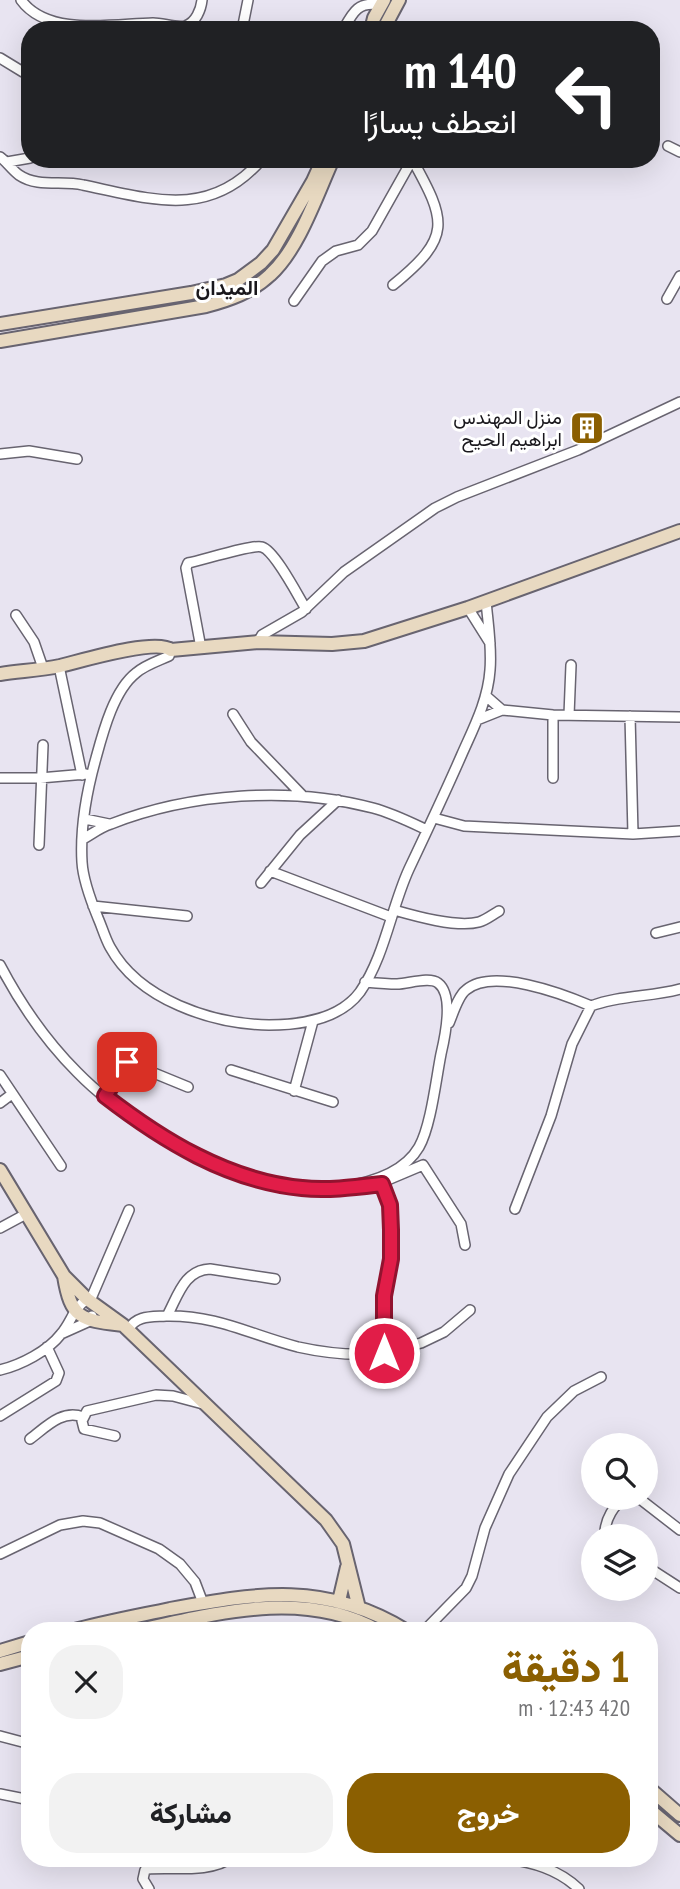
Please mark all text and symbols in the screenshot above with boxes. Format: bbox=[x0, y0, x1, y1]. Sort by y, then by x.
text: 140 m bbox=[404, 38, 517, 102]
icon: left bbox=[541, 49, 632, 140]
text: انعطف يسارًا bbox=[362, 100, 517, 142]
district label: الميدان bbox=[196, 274, 258, 301]
place label: منزل المهندس ابراهيم الحيح bbox=[453, 405, 562, 453]
building icon: منزل المهندس ابراهيم الحيح bbox=[568, 409, 606, 447]
pin bbox=[97, 1032, 157, 1092]
icon: arrive bbox=[108, 1043, 146, 1081]
position arrow bbox=[347, 1316, 421, 1390]
map controls bbox=[581, 1433, 658, 1601]
button: search bbox=[581, 1433, 658, 1510]
button: layers bbox=[581, 1524, 658, 1601]
text: 1 دقيقة bbox=[502, 1639, 630, 1694]
button: close bbox=[49, 1645, 123, 1719]
text: 420 m · 12:43 bbox=[518, 1693, 630, 1722]
button: مشاركة bbox=[49, 1773, 333, 1853]
button: خروج bbox=[347, 1773, 630, 1853]

